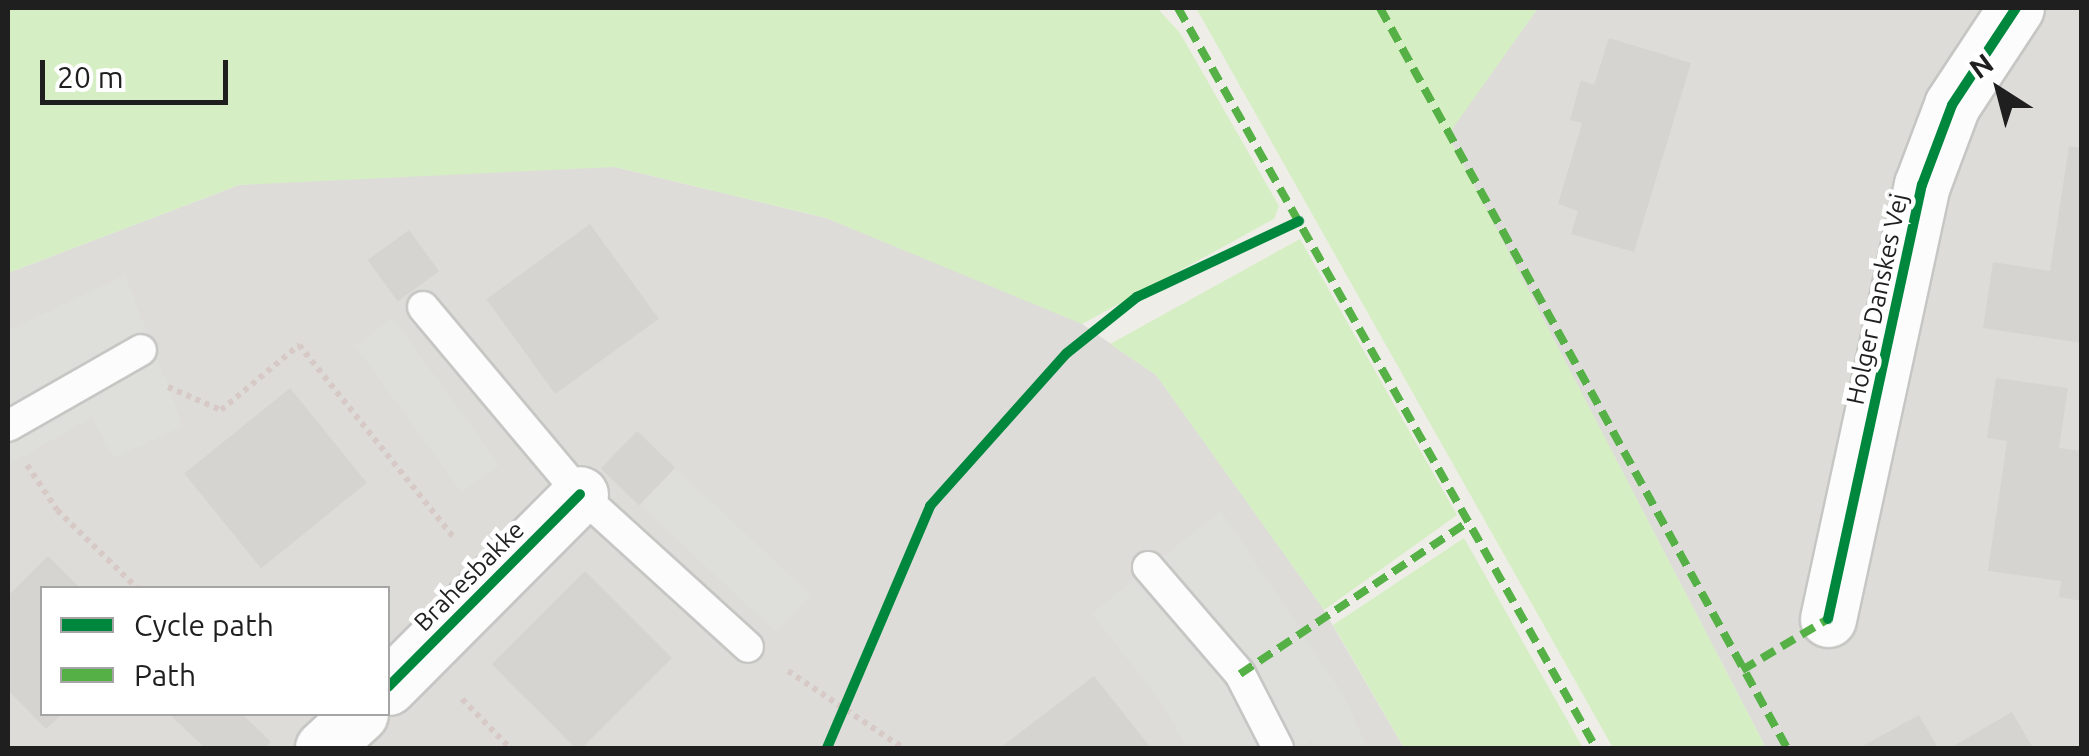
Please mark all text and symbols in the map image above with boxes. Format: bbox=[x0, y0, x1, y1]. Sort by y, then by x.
scale bar bbox=[45, 40, 232, 102]
north arrow bbox=[1949, 40, 2049, 140]
text: N bbox=[1964, 47, 1999, 84]
text: 20 m bbox=[57, 60, 124, 94]
street label: Holger Danskes Vej bbox=[1840, 191, 1914, 407]
street label: Brahesbakke bbox=[408, 515, 530, 637]
legend bbox=[40, 586, 390, 716]
text: Cycle path bbox=[134, 608, 274, 642]
text: Path bbox=[134, 658, 196, 692]

